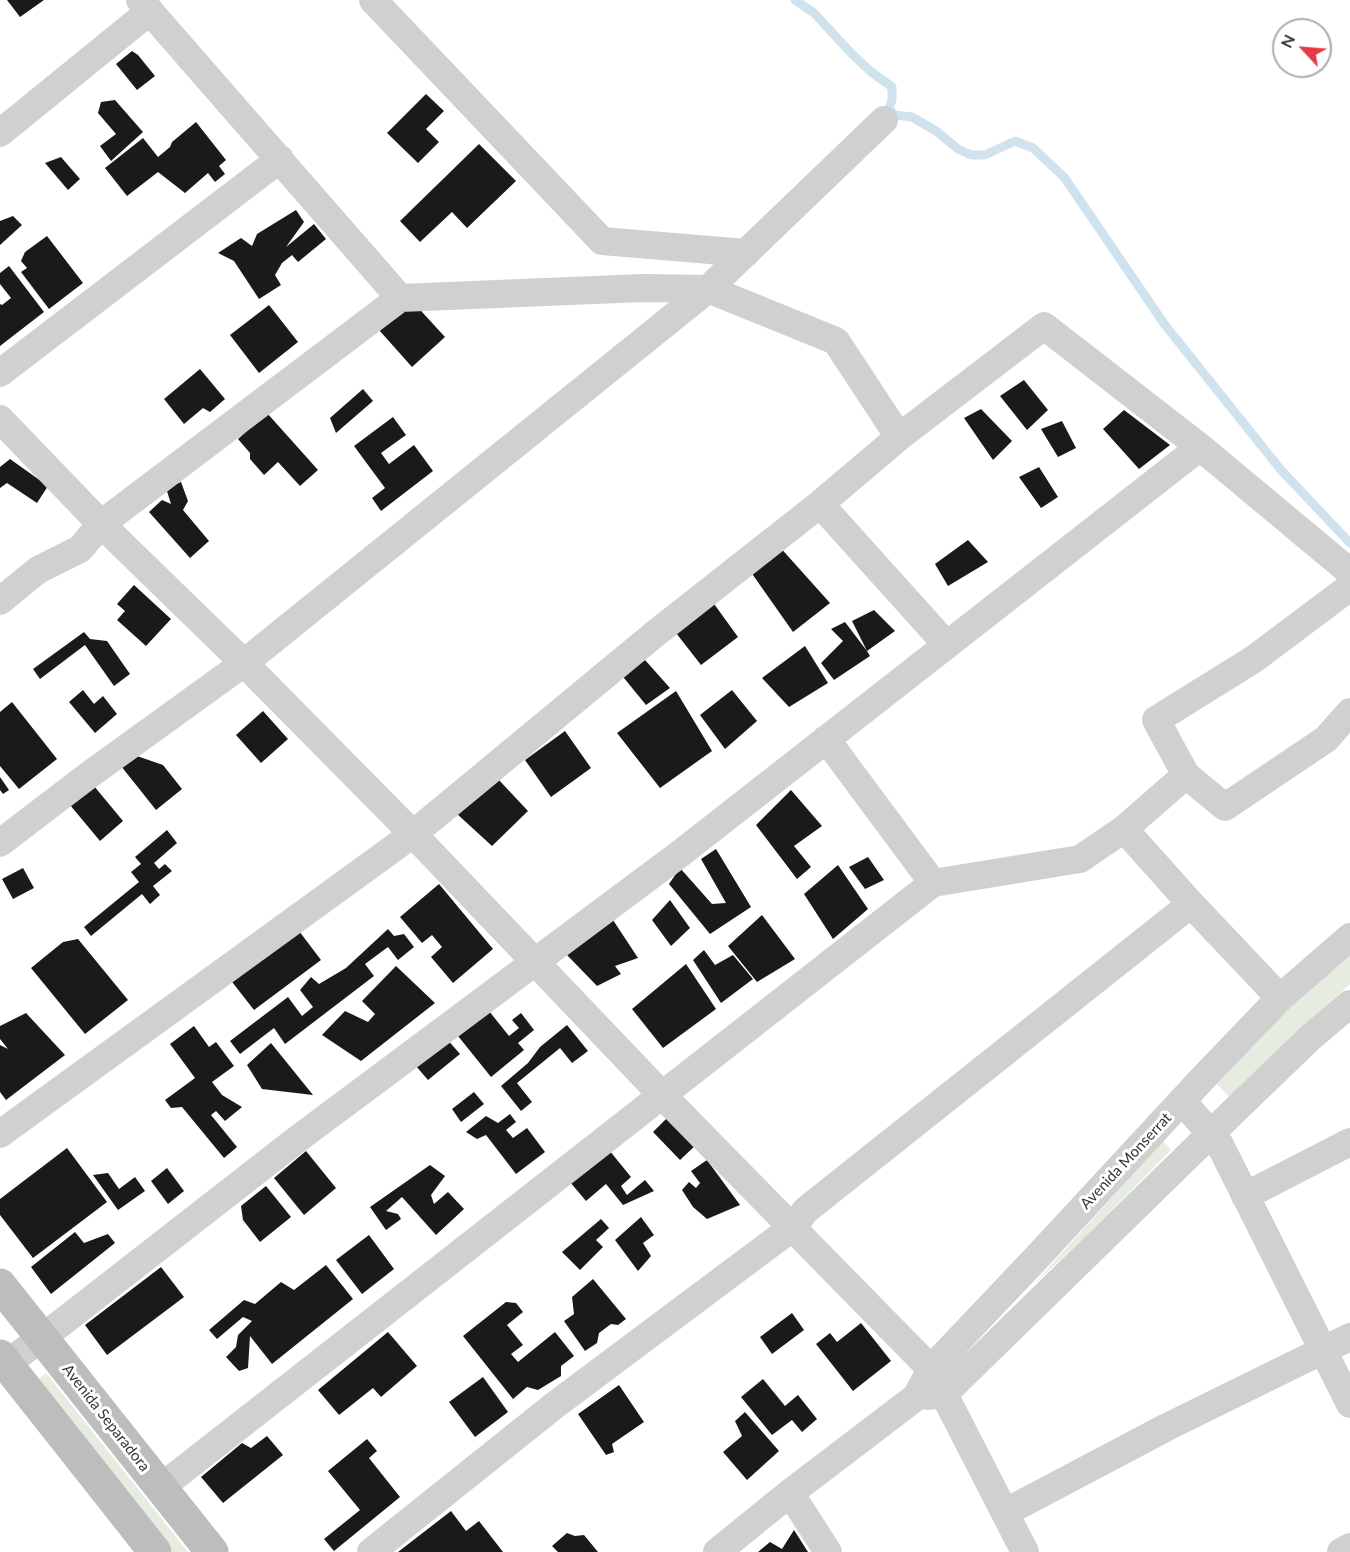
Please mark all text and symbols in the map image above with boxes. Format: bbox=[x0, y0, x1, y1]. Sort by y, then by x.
north arrow bbox=[1272, 18, 1332, 78]
text: N bbox=[1276, 31, 1298, 50]
street label: Avenida Monserrat bbox=[1077, 1109, 1175, 1213]
street label: Avenida Separadora bbox=[59, 1361, 153, 1475]

